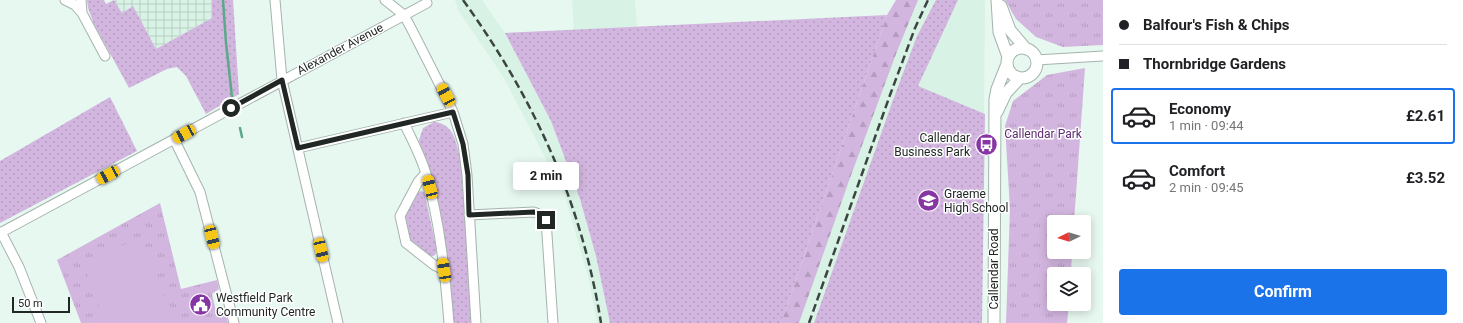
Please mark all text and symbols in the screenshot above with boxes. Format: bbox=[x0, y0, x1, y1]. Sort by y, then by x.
text: Balfour's Fish & Chips bbox=[1143, 16, 1290, 34]
street label: Alexander Avenue bbox=[294, 20, 386, 78]
text: Thornbridge Gardens bbox=[1143, 55, 1286, 73]
car bbox=[435, 82, 457, 108]
icon: car bbox=[1121, 98, 1157, 134]
route start bbox=[222, 99, 240, 117]
text: Economy bbox=[1169, 100, 1231, 118]
text: £2.61 bbox=[1406, 107, 1445, 125]
text: 1 min · 09:44 bbox=[1169, 118, 1244, 133]
car bbox=[171, 123, 197, 145]
park label: Callendar Park bbox=[1004, 127, 1083, 141]
place label: Callendar Business Park bbox=[894, 131, 971, 159]
bus stop icon: Callendar Business Park bbox=[973, 132, 999, 158]
icon: car bbox=[1121, 160, 1157, 196]
callout: 2 min bbox=[513, 162, 579, 190]
text: Comfort bbox=[1169, 162, 1225, 180]
car bbox=[95, 164, 121, 186]
text: 2 min bbox=[530, 168, 562, 183]
text: £3.52 bbox=[1406, 169, 1445, 187]
car bbox=[421, 174, 439, 200]
text: 2 min · 09:45 bbox=[1169, 180, 1244, 195]
place label: Graeme High School bbox=[944, 187, 1008, 215]
school or university icon: Graeme High School bbox=[916, 188, 942, 214]
route end bbox=[537, 211, 555, 229]
north arrow bbox=[1047, 215, 1091, 259]
map controls bbox=[1047, 215, 1091, 311]
car bbox=[203, 224, 221, 250]
street label: Callendar Road bbox=[987, 228, 1001, 310]
car bbox=[312, 237, 330, 263]
car bbox=[436, 257, 452, 283]
button: layers bbox=[1047, 267, 1091, 311]
button: Confirm bbox=[1119, 269, 1447, 315]
place label: Westfield Park Community Centre bbox=[216, 291, 316, 319]
public building icon: Westfield Park Community Centre bbox=[188, 292, 214, 318]
scale bar bbox=[12, 295, 70, 314]
text: 50 m bbox=[18, 297, 43, 310]

